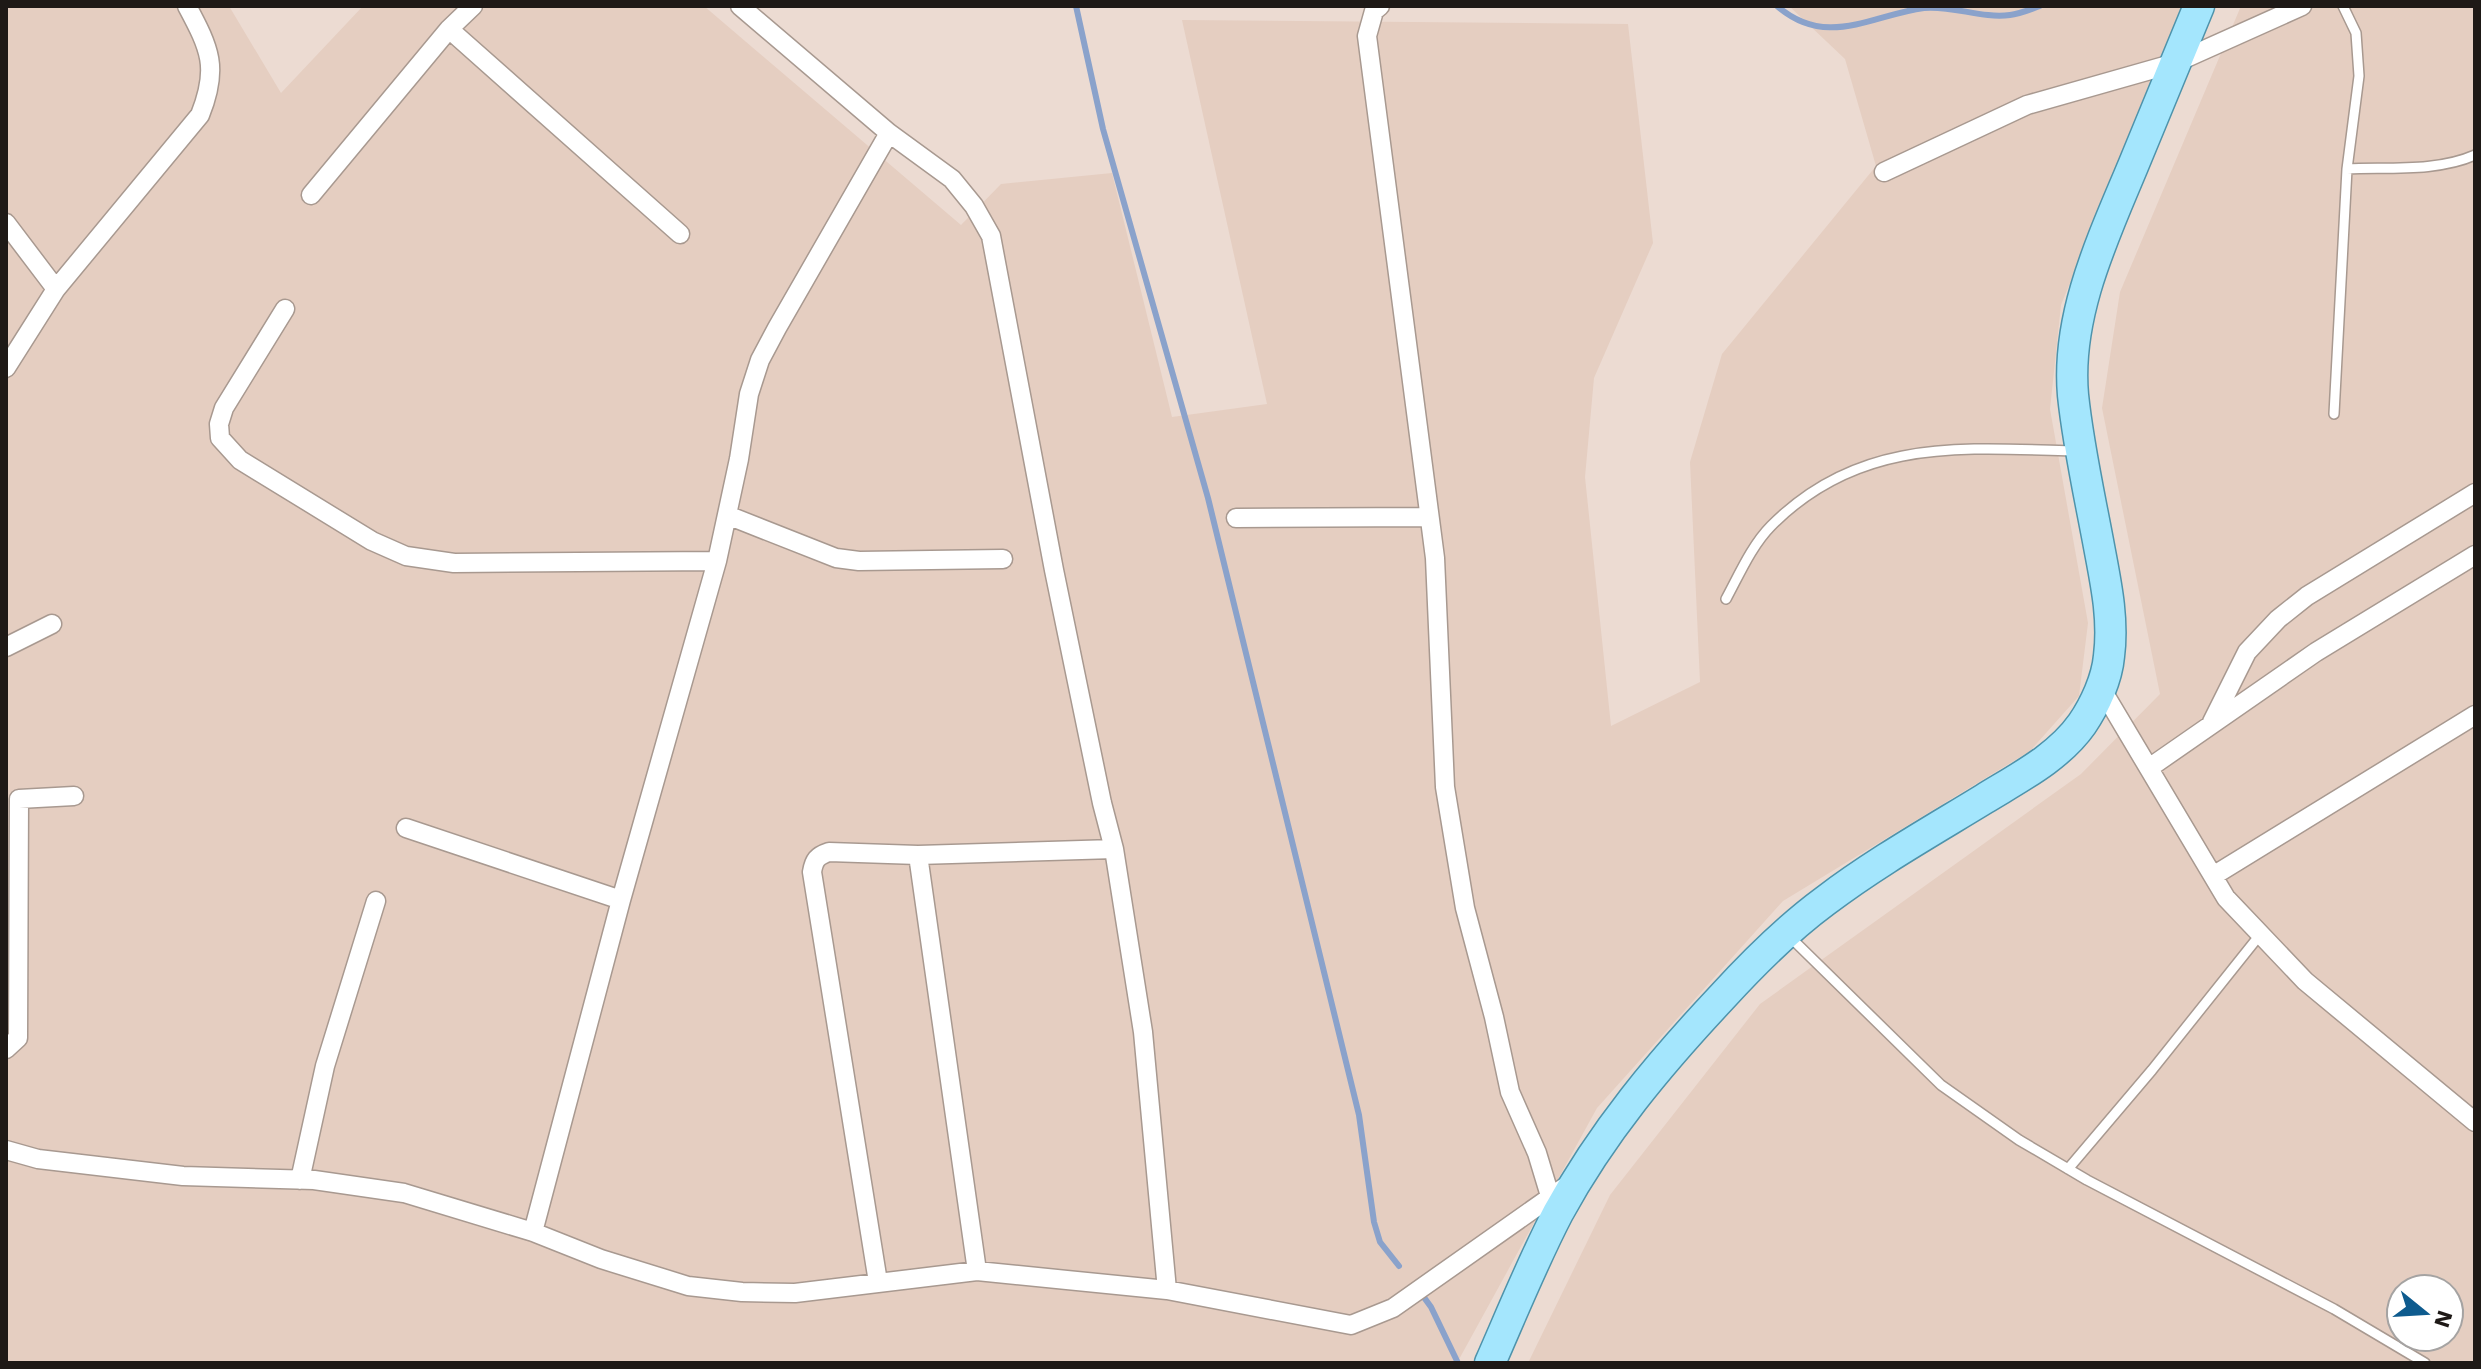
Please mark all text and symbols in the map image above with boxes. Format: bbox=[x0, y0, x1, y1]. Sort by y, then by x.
north arrow bbox=[2385, 1273, 2465, 1353]
text: N bbox=[2429, 1307, 2458, 1331]

